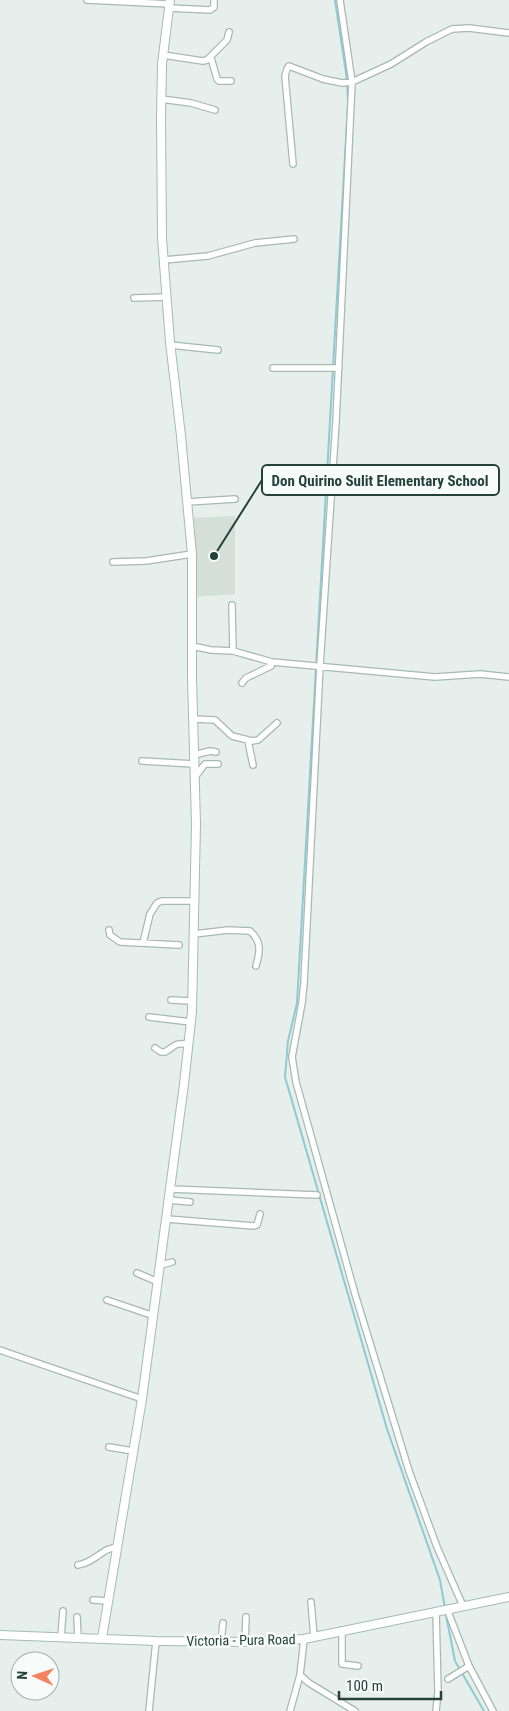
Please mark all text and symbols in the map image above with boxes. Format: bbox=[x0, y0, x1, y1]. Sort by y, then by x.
callout: Don Quirino Sulit Elementary School bbox=[262, 465, 499, 495]
text: Don Quirino Sulit Elementary School bbox=[271, 472, 489, 490]
street label: Victoria - Pura Road bbox=[186, 1631, 296, 1649]
north arrow bbox=[10, 1651, 60, 1701]
scale bar bbox=[339, 1668, 442, 1700]
text: N bbox=[14, 1671, 30, 1680]
text: 100 m bbox=[346, 1677, 383, 1695]

